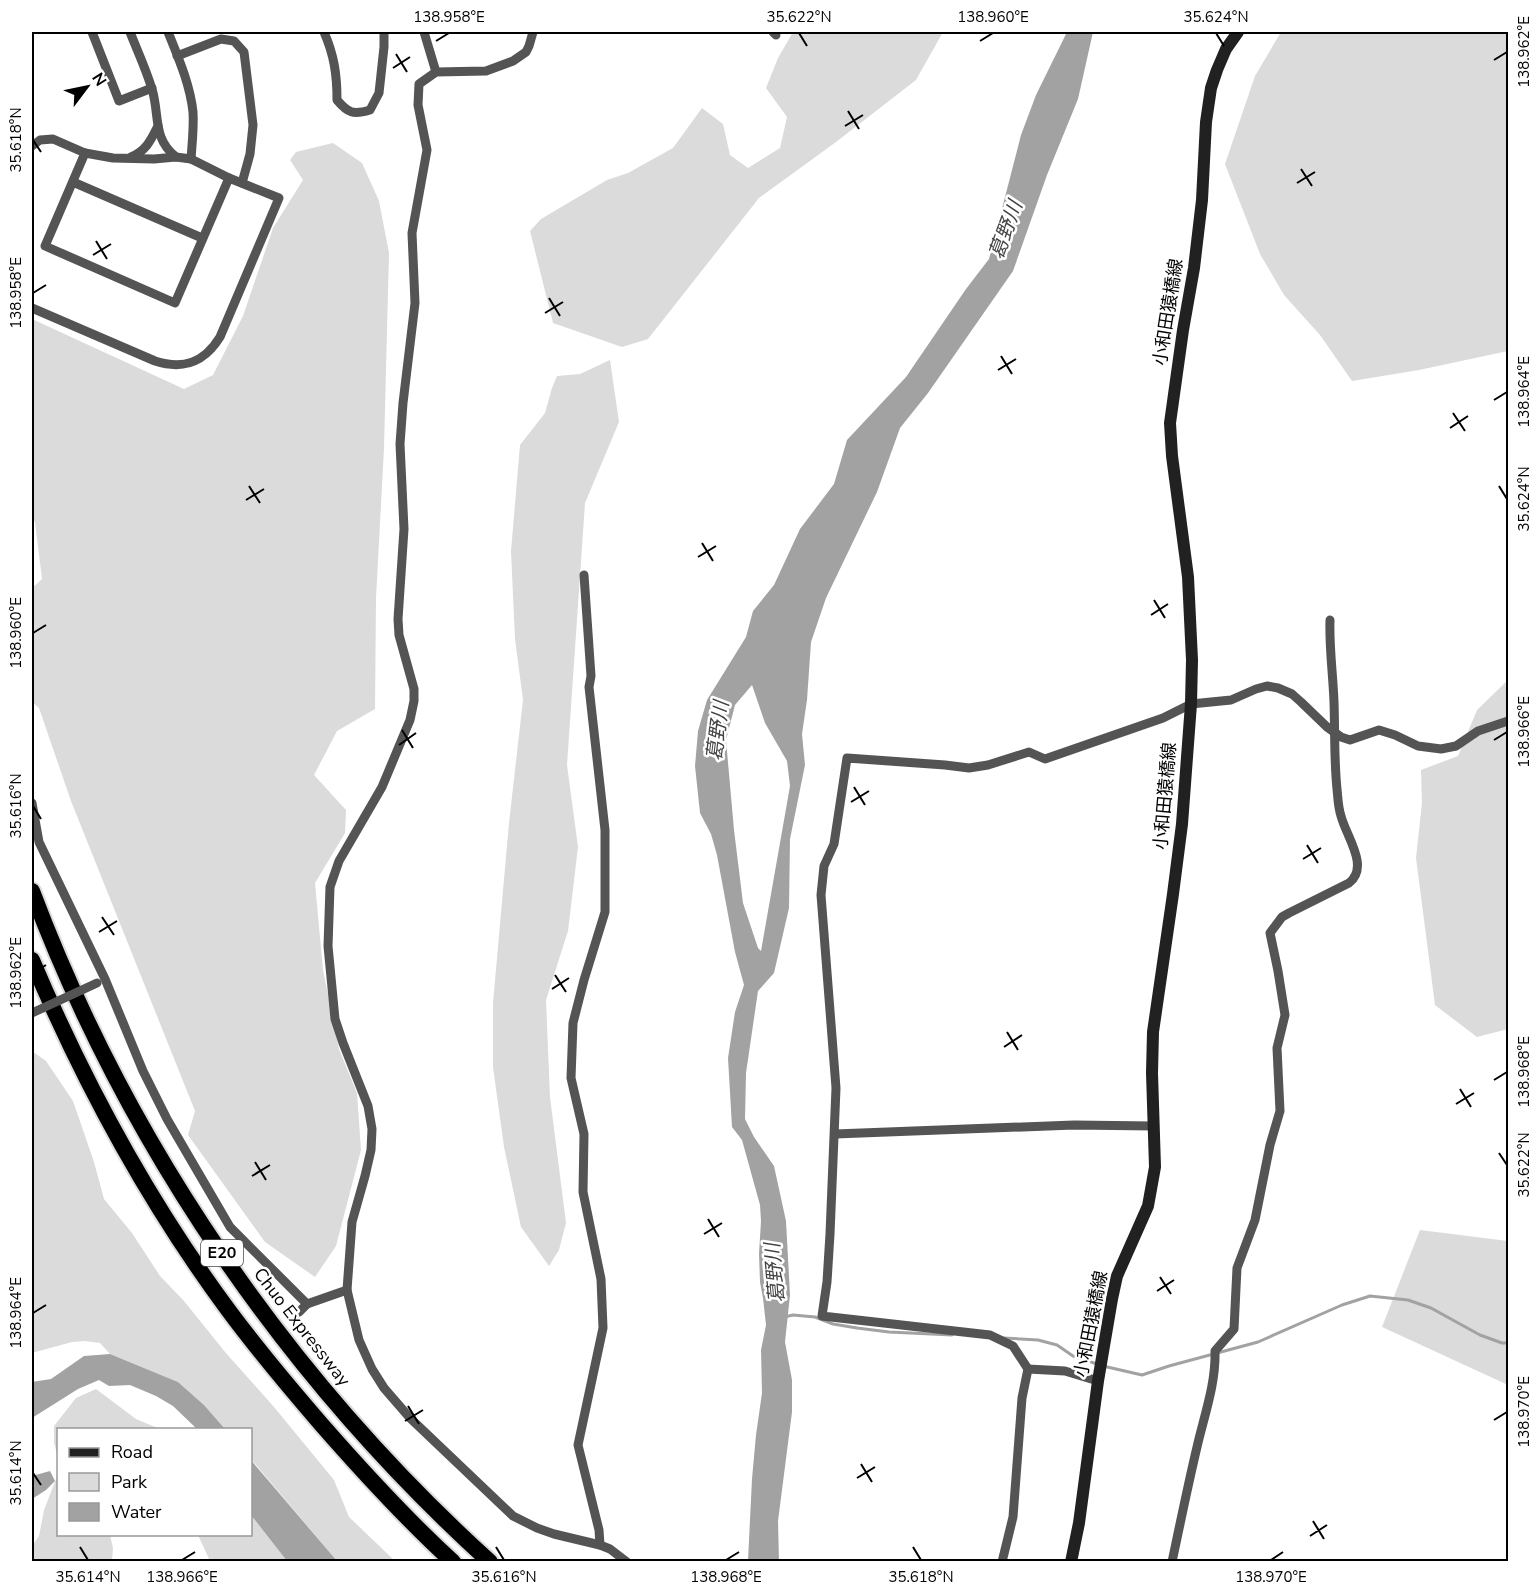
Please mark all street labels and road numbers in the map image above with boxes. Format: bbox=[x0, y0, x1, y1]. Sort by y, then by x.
street label: 小和田猿橋線 bbox=[1148, 257, 1188, 367]
street label: 小和田猿橋線 bbox=[1148, 741, 1182, 851]
road number: E20 bbox=[201, 1240, 243, 1266]
street label: Chuo Expressway bbox=[248, 1263, 356, 1392]
street label: 小和田猿橋線 bbox=[1069, 1269, 1113, 1379]

